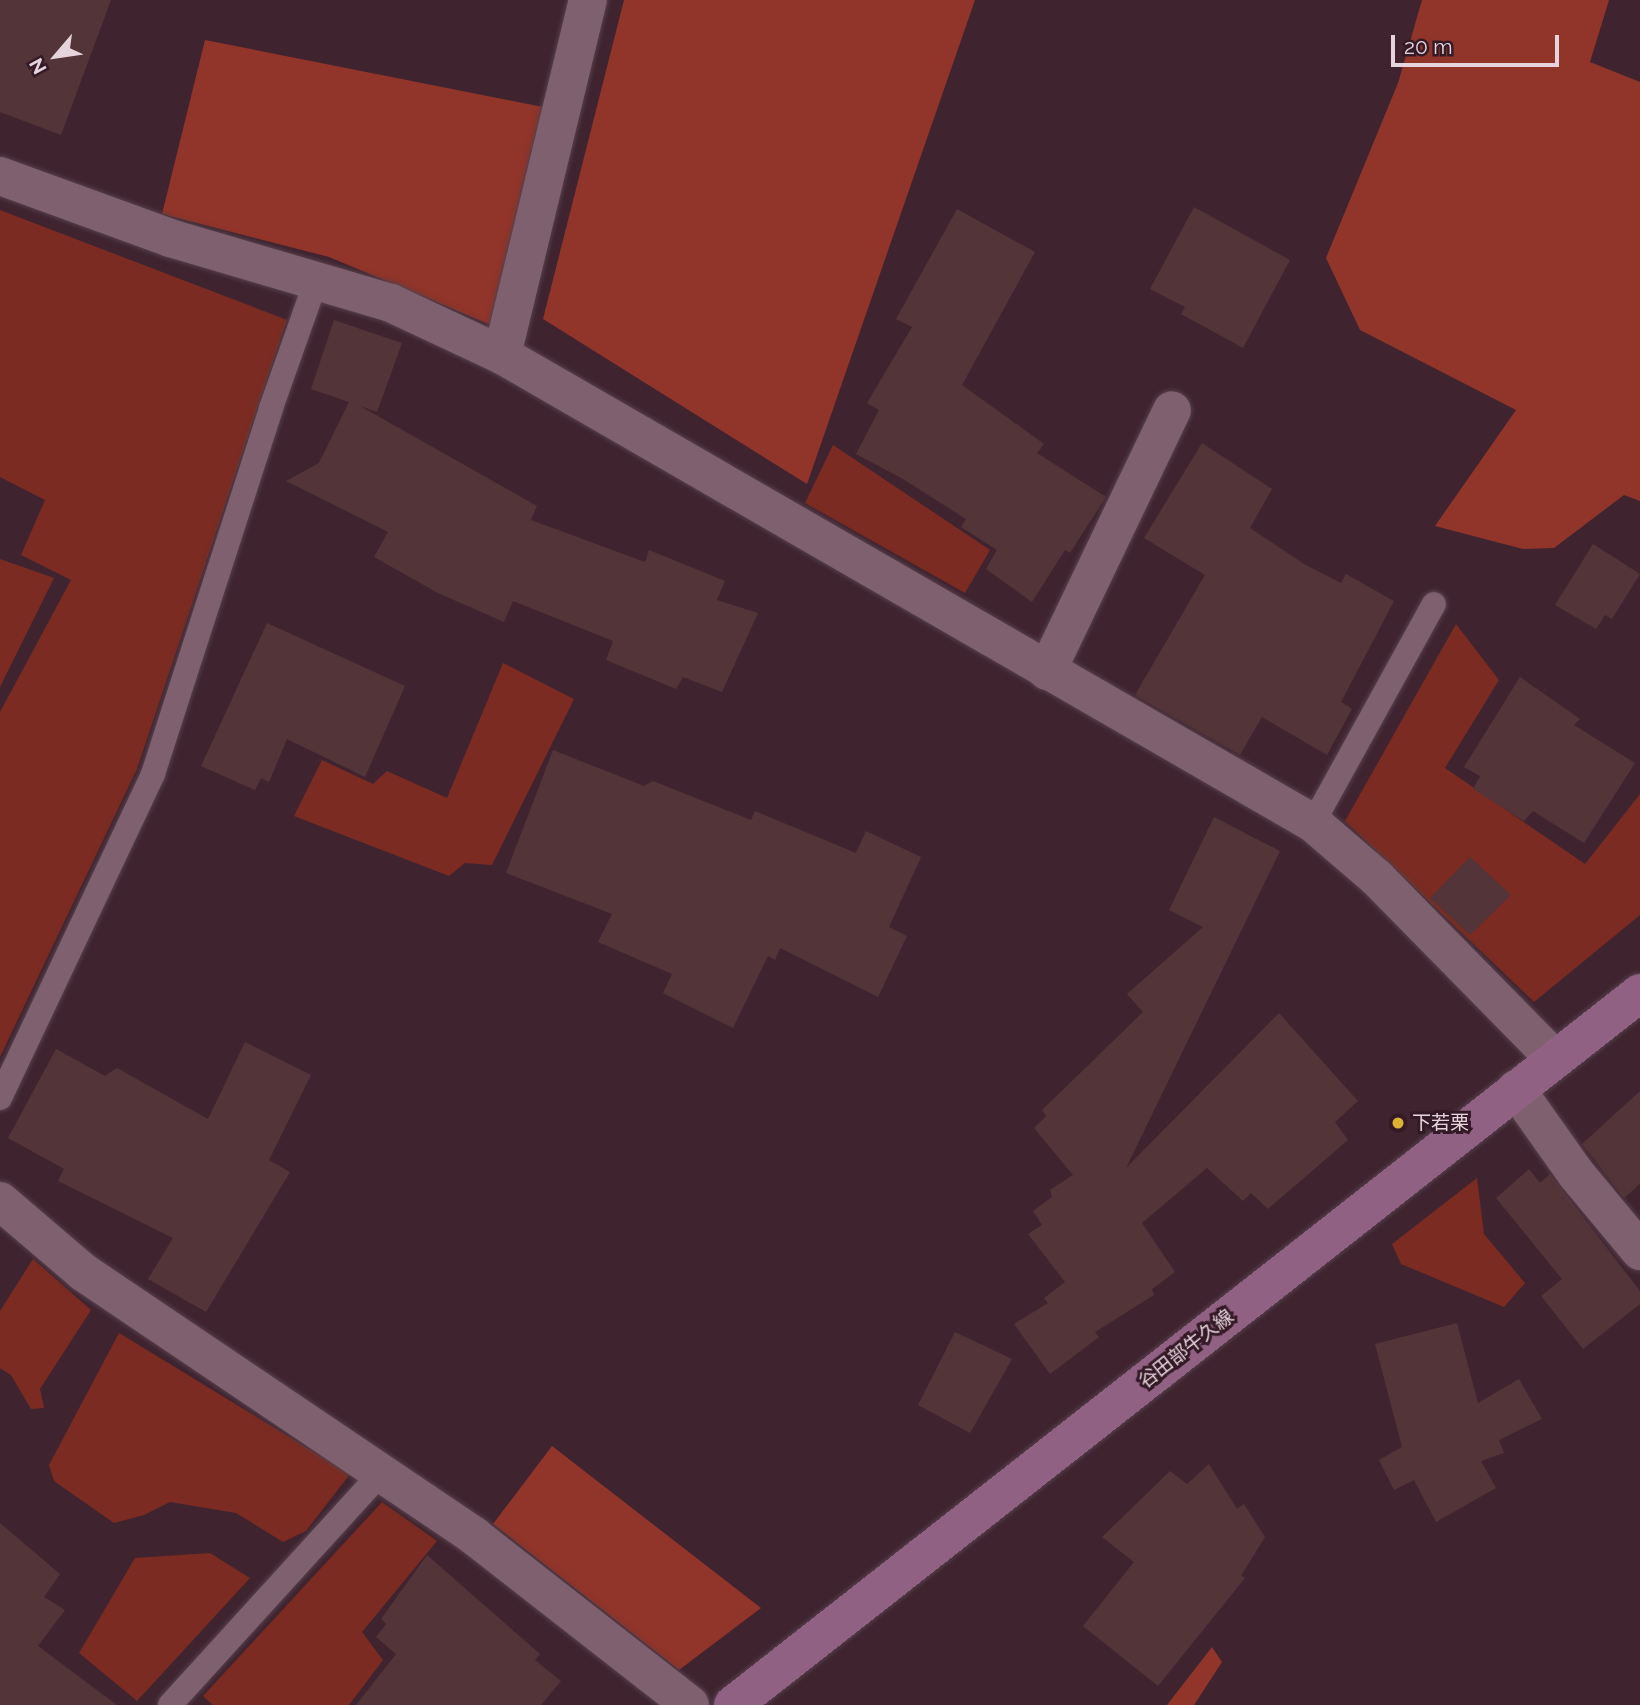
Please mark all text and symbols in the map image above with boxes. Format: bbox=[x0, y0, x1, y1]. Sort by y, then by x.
north arrow bbox=[21, 21, 91, 91]
scale bar bbox=[1395, 21, 1563, 65]
text: 20 m bbox=[1404, 34, 1452, 59]
text: N bbox=[24, 55, 51, 78]
place label: 下若栗 bbox=[1412, 1112, 1469, 1134]
marker: 下若栗 bbox=[1390, 1115, 1406, 1131]
street label: 谷田部牛久線 bbox=[1134, 1305, 1238, 1393]

